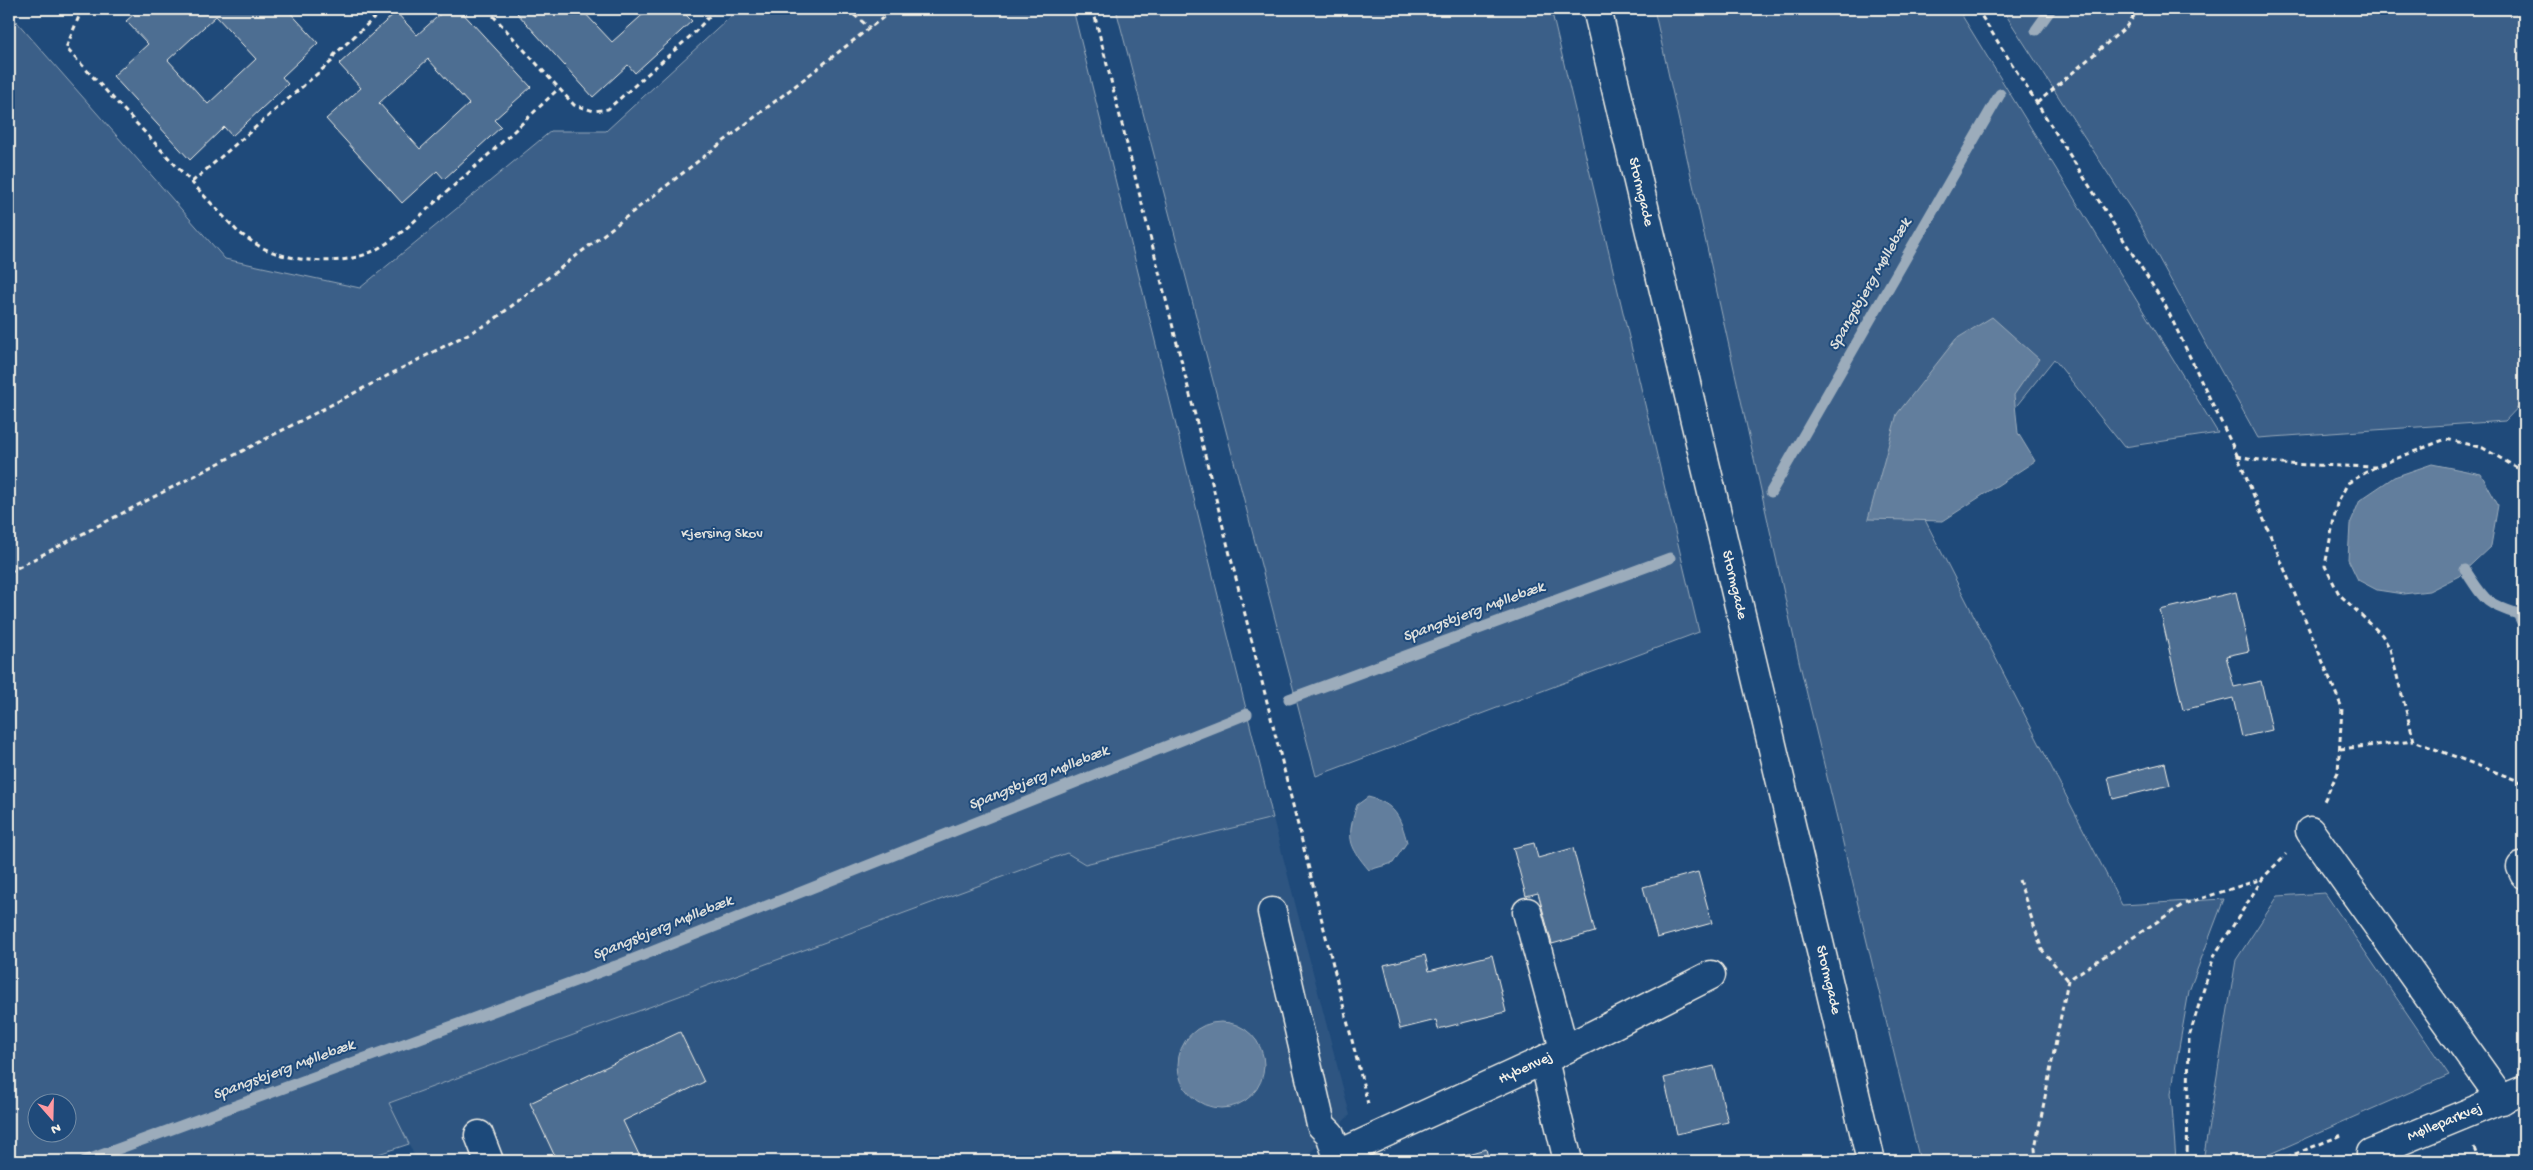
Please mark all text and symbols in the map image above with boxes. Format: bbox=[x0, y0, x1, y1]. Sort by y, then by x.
street label: Stormgade bbox=[1624, 156, 1657, 228]
water label: Spangsbjerg Møllebæk bbox=[1825, 214, 1917, 354]
park label: Kjersing Skov bbox=[681, 525, 763, 543]
street label: Stormgade bbox=[1717, 549, 1751, 621]
water label: Spangsbjerg Møllebæk bbox=[1401, 578, 1549, 647]
water label: Spangsbjerg Møllebæk bbox=[966, 742, 1114, 816]
water label: Spangsbjerg Møllebæk bbox=[590, 892, 738, 966]
street label: Stormgade bbox=[1811, 944, 1845, 1016]
water label: Spangsbjerg Møllebæk bbox=[211, 1036, 359, 1105]
street label: Hybenvej bbox=[1496, 1048, 1556, 1089]
north arrow bbox=[28, 1092, 78, 1142]
street label: Mølleparkvej bbox=[2405, 1099, 2485, 1146]
text: N bbox=[48, 1118, 63, 1137]

